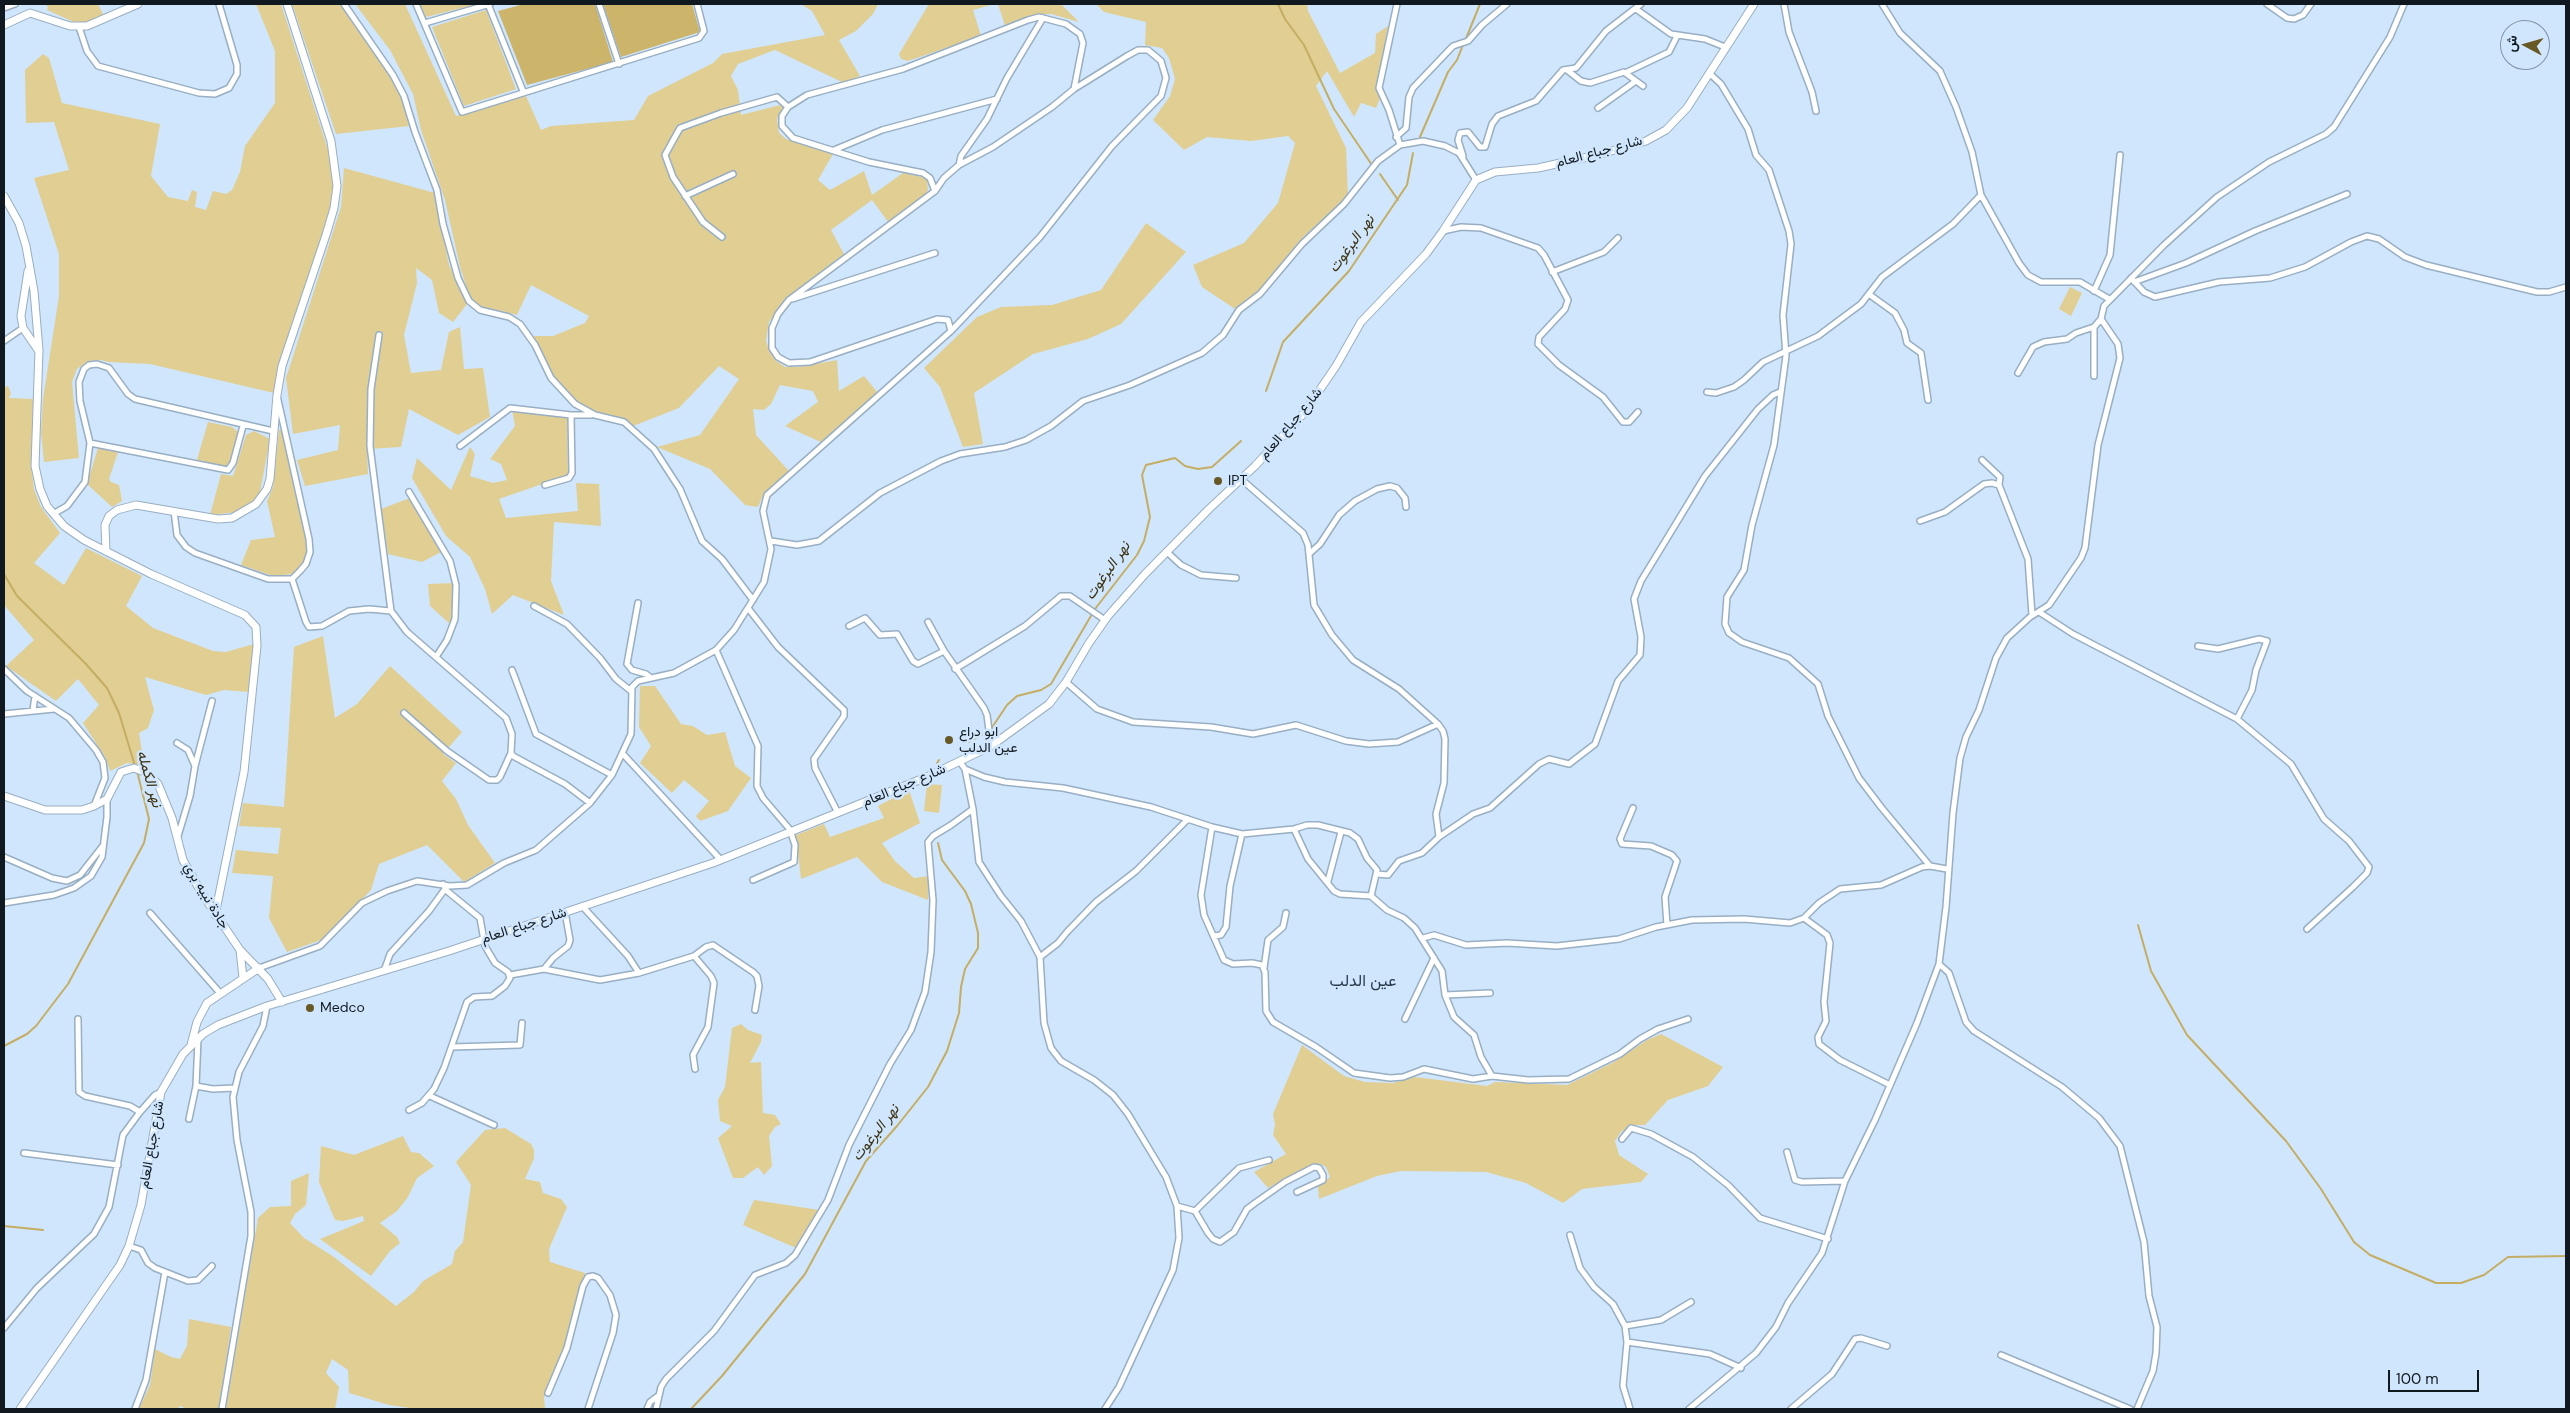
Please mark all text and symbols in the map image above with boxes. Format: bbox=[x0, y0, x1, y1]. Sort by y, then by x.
north arrow bbox=[2500, 20, 2550, 70]
text: ش bbox=[2501, 34, 2521, 53]
street label: شارع جباع العام bbox=[1554, 132, 1644, 172]
water label: نهر البرغوت bbox=[1325, 212, 1379, 276]
street label: شارع جباع العام bbox=[1256, 385, 1326, 463]
place label: IPT bbox=[1228, 473, 1247, 489]
marker: IPT bbox=[1212, 475, 1224, 487]
water label: نهر البرغوت bbox=[1081, 538, 1135, 604]
place label: ابو دراع عين الدلب bbox=[959, 724, 1017, 756]
marker: ابو دراع عين الدلب bbox=[943, 734, 955, 746]
water label: نهر الكمله bbox=[132, 748, 166, 810]
street label: شارع جباع العام bbox=[860, 761, 948, 811]
street label: جادة نبيه بري bbox=[180, 860, 232, 932]
street label: شارع جباع العام bbox=[479, 904, 569, 948]
district label: عين الدلب bbox=[1330, 972, 1396, 992]
place label: Medco bbox=[320, 1000, 365, 1016]
marker: Medco bbox=[304, 1002, 316, 1014]
street label: شارع جباع العام bbox=[136, 1100, 168, 1190]
water label: نهر البرغوت bbox=[848, 1101, 904, 1165]
scale bar bbox=[2390, 1360, 2481, 1392]
text: 100 m bbox=[2396, 1369, 2439, 1389]

